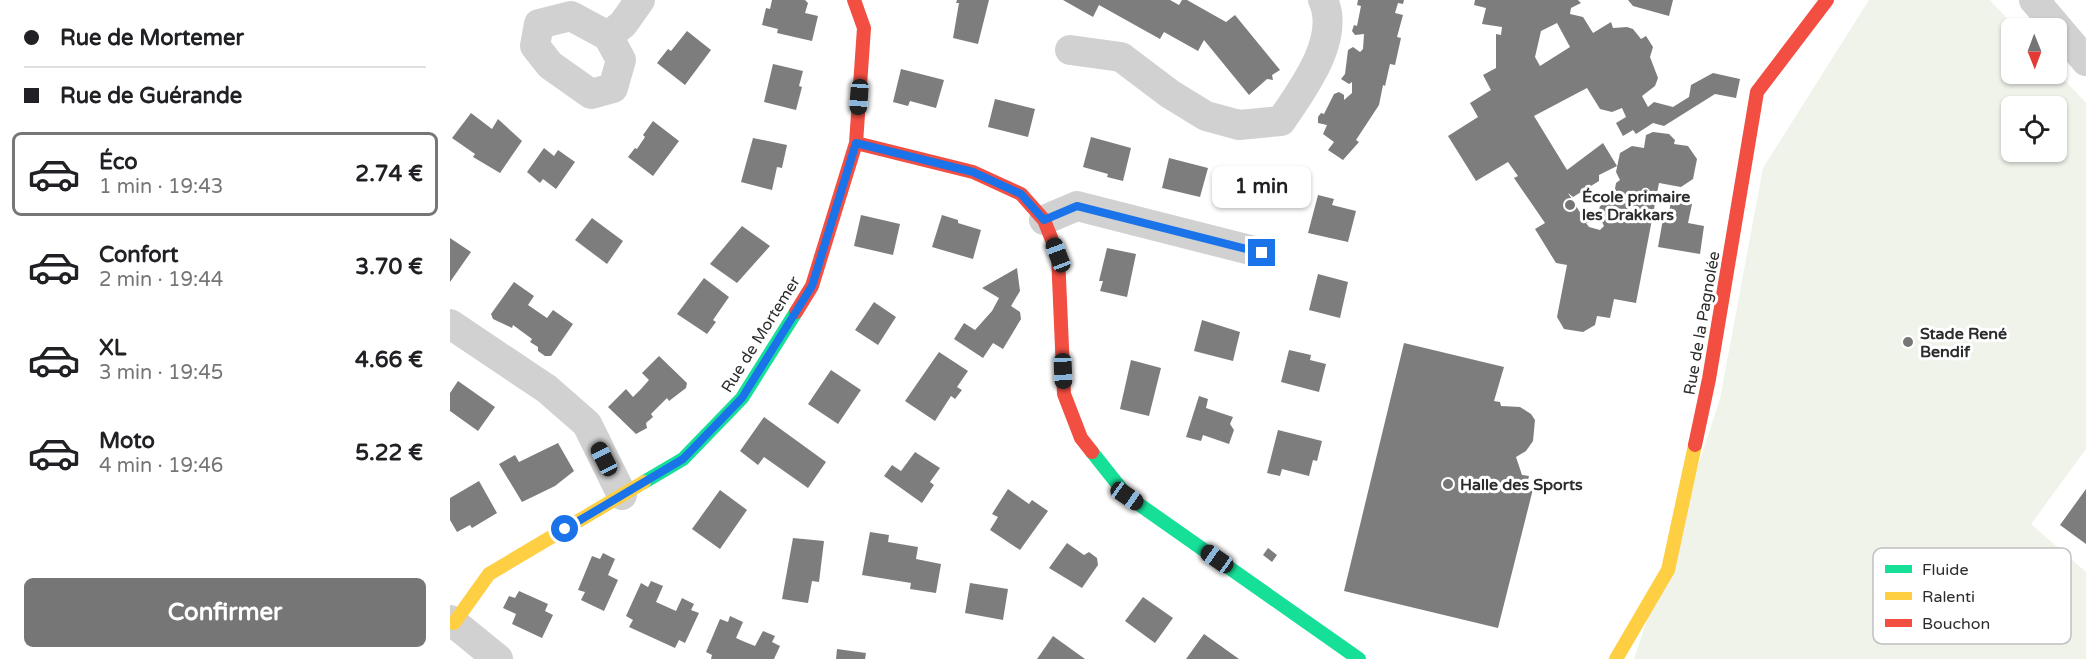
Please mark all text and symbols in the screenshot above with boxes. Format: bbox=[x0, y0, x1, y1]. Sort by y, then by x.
north arrow bbox=[2001, 18, 2067, 84]
map controls bbox=[2001, 18, 2067, 162]
text: Rue de Mortemer bbox=[60, 25, 244, 51]
car bbox=[849, 78, 869, 116]
text: Rue de Guérande bbox=[60, 83, 242, 109]
button: locate bbox=[2001, 96, 2067, 162]
icon: car bbox=[27, 147, 81, 201]
text: Éco bbox=[99, 149, 138, 175]
text: 2.74 € bbox=[355, 161, 423, 187]
callout: 1 min bbox=[1212, 166, 1312, 208]
text: 1 min · 19:43 bbox=[99, 175, 223, 199]
text: 1 min bbox=[1235, 175, 1288, 199]
place label: École primaire les Drakkars bbox=[1582, 187, 1690, 225]
marker: École primaire les Drakkars bbox=[1563, 198, 1577, 212]
car bbox=[1043, 235, 1073, 275]
route end bbox=[1248, 239, 1275, 266]
icon: car bbox=[27, 240, 81, 294]
text: Confort bbox=[99, 242, 178, 268]
street label: Rue de la Pagnolée bbox=[1679, 250, 1724, 397]
text: 3.70 € bbox=[355, 254, 423, 280]
text: 2 min · 19:44 bbox=[99, 268, 223, 292]
street label: Rue de Mortemer bbox=[717, 272, 805, 397]
place label: Stade René Bendif bbox=[1920, 324, 2007, 362]
icon: car bbox=[27, 333, 81, 387]
text: XL bbox=[99, 335, 126, 361]
marker: Stade René Bendif bbox=[1901, 335, 1915, 349]
text: 4.66 € bbox=[355, 347, 423, 373]
car bbox=[1053, 353, 1073, 389]
text: 3 min · 19:45 bbox=[99, 361, 223, 385]
icon: car bbox=[27, 426, 81, 480]
text: Moto bbox=[99, 428, 155, 454]
car bbox=[588, 439, 620, 479]
text: 5.22 € bbox=[355, 440, 423, 466]
text: 4 min · 19:46 bbox=[99, 454, 223, 478]
place label: Halle des Sports bbox=[1460, 475, 1583, 495]
marker: Halle des Sports bbox=[1441, 477, 1455, 491]
car bbox=[1107, 478, 1147, 514]
route start bbox=[551, 515, 578, 542]
car bbox=[1197, 541, 1237, 577]
legend bbox=[1873, 548, 2071, 644]
text: Fluide bbox=[1922, 560, 1968, 580]
button: Confirmer bbox=[24, 578, 426, 647]
text: Ralenti bbox=[1922, 587, 1975, 607]
text: Bouchon bbox=[1922, 614, 1990, 634]

